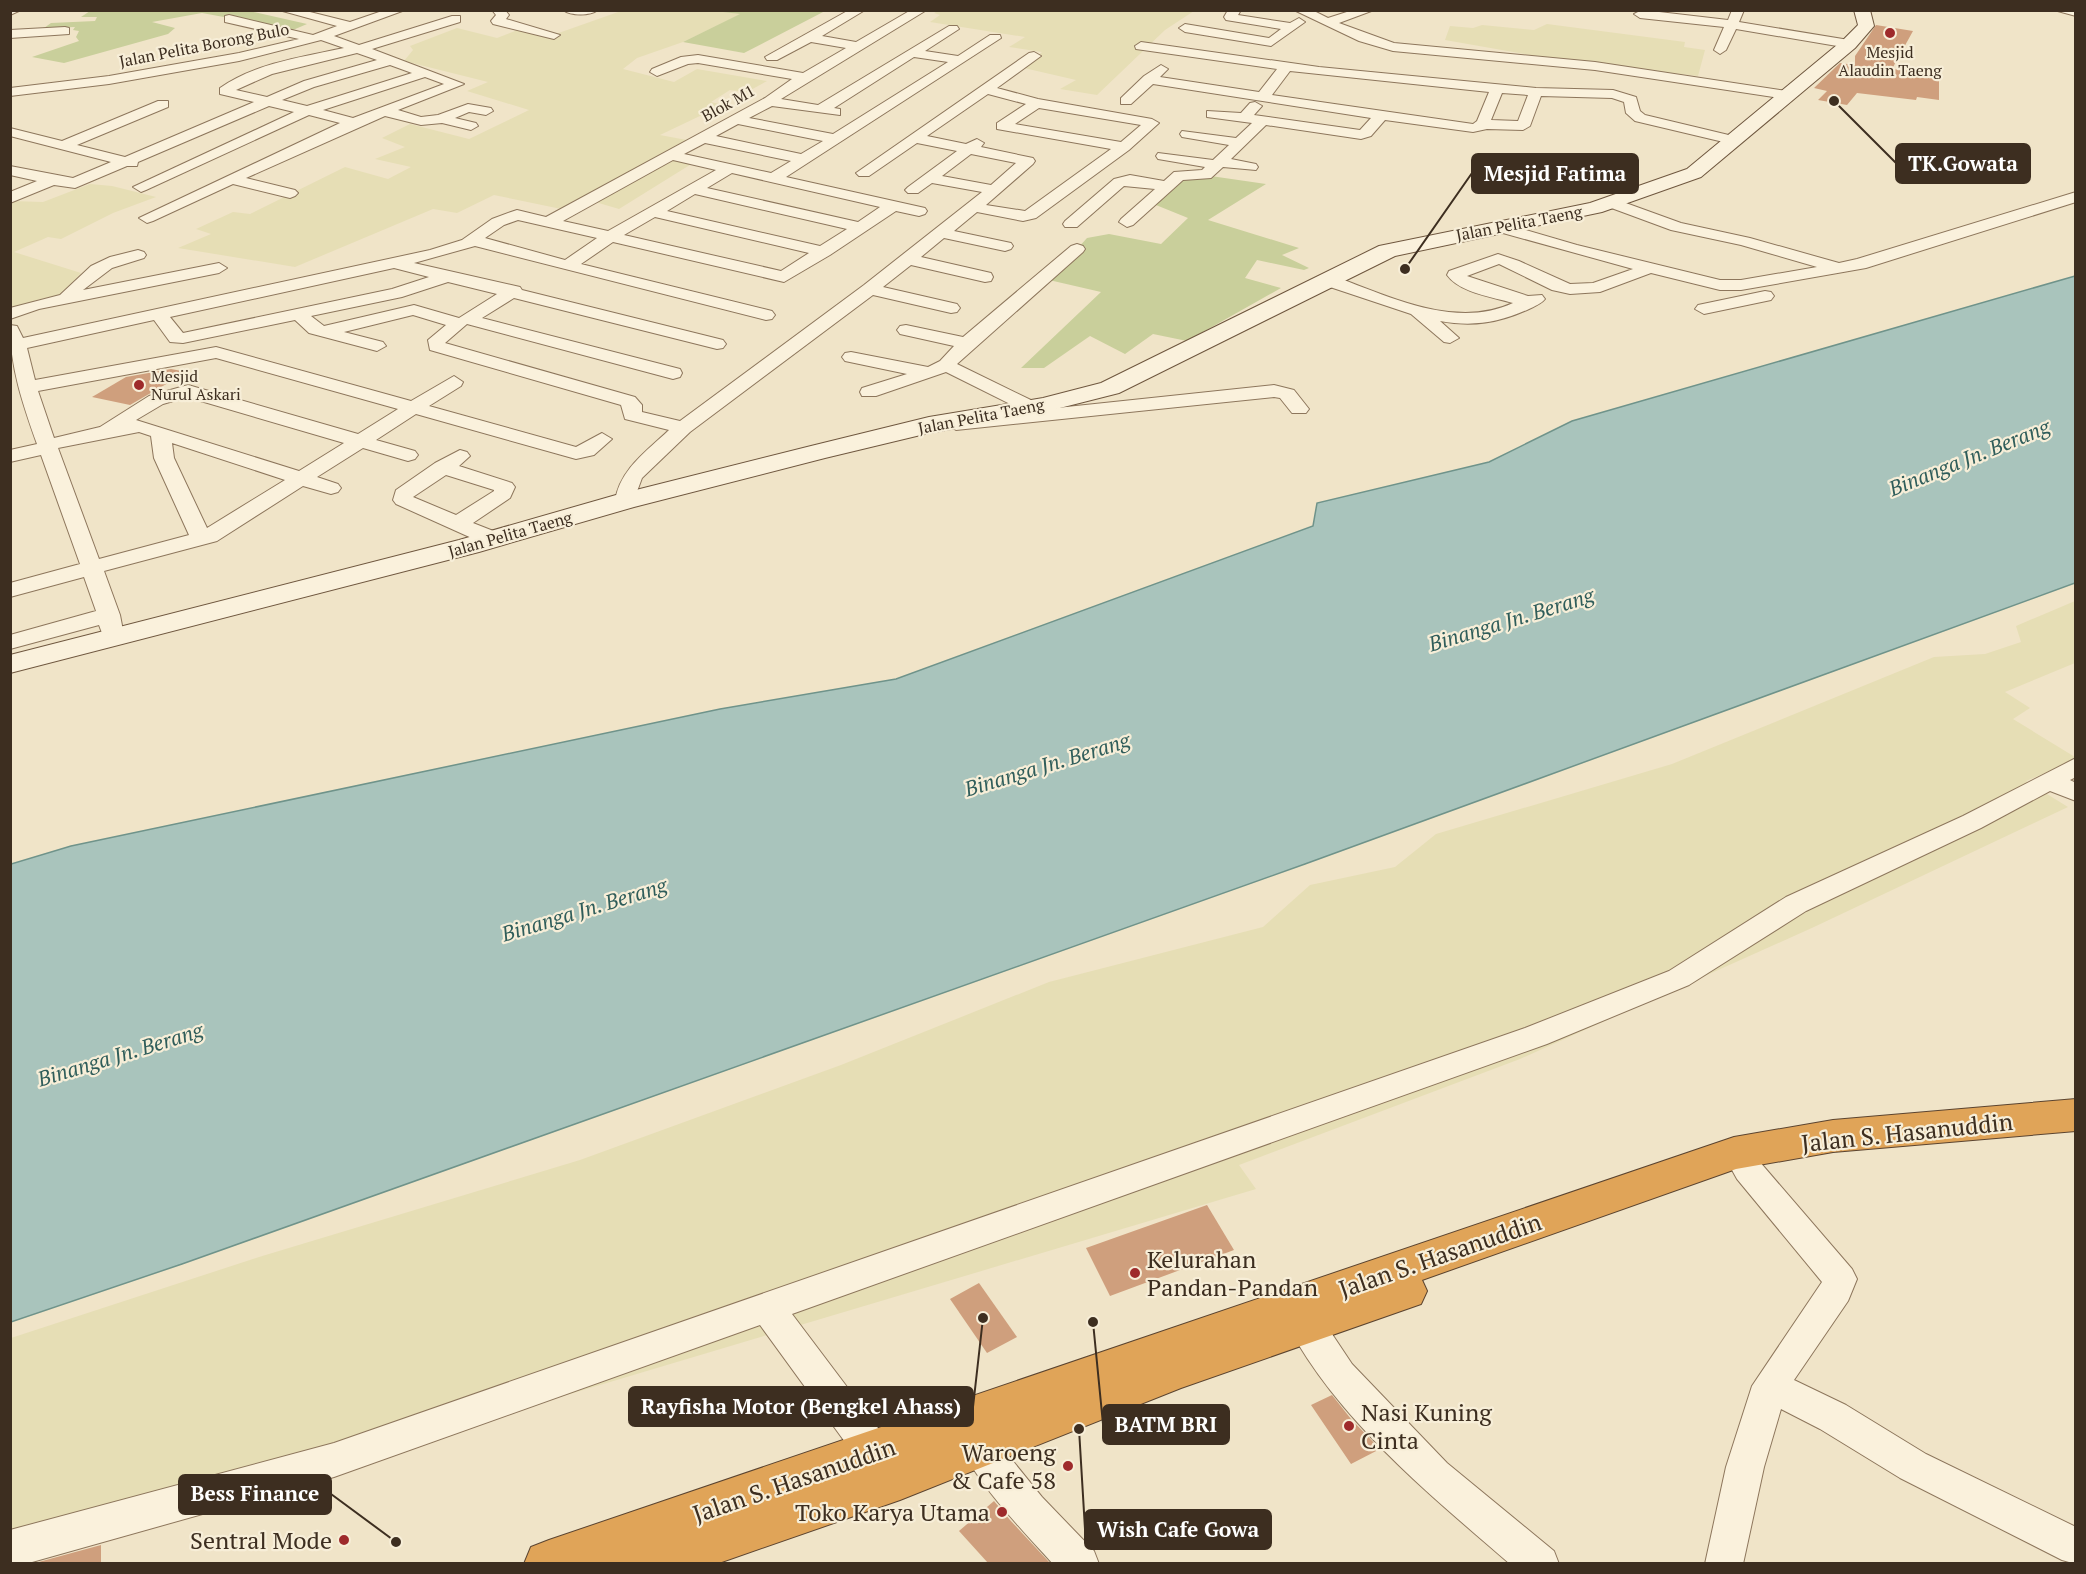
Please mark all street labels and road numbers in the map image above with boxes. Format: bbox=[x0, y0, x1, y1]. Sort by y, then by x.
street label: Jalan Pelita Borong Bulo bbox=[117, 18, 291, 72]
street label: Blok M1 bbox=[697, 79, 759, 127]
street label: Jalan Pelita Taeng bbox=[1454, 200, 1584, 246]
street label: Jalan Pelita Taeng bbox=[916, 393, 1046, 439]
street label: Jalan Pelita Taeng bbox=[445, 506, 575, 562]
street label: Jalan S. Hasanuddin bbox=[1800, 1105, 2014, 1159]
street label: Jalan S. Hasanuddin bbox=[1334, 1205, 1546, 1305]
street label: Jalan S. Hasanuddin bbox=[688, 1430, 900, 1530]

